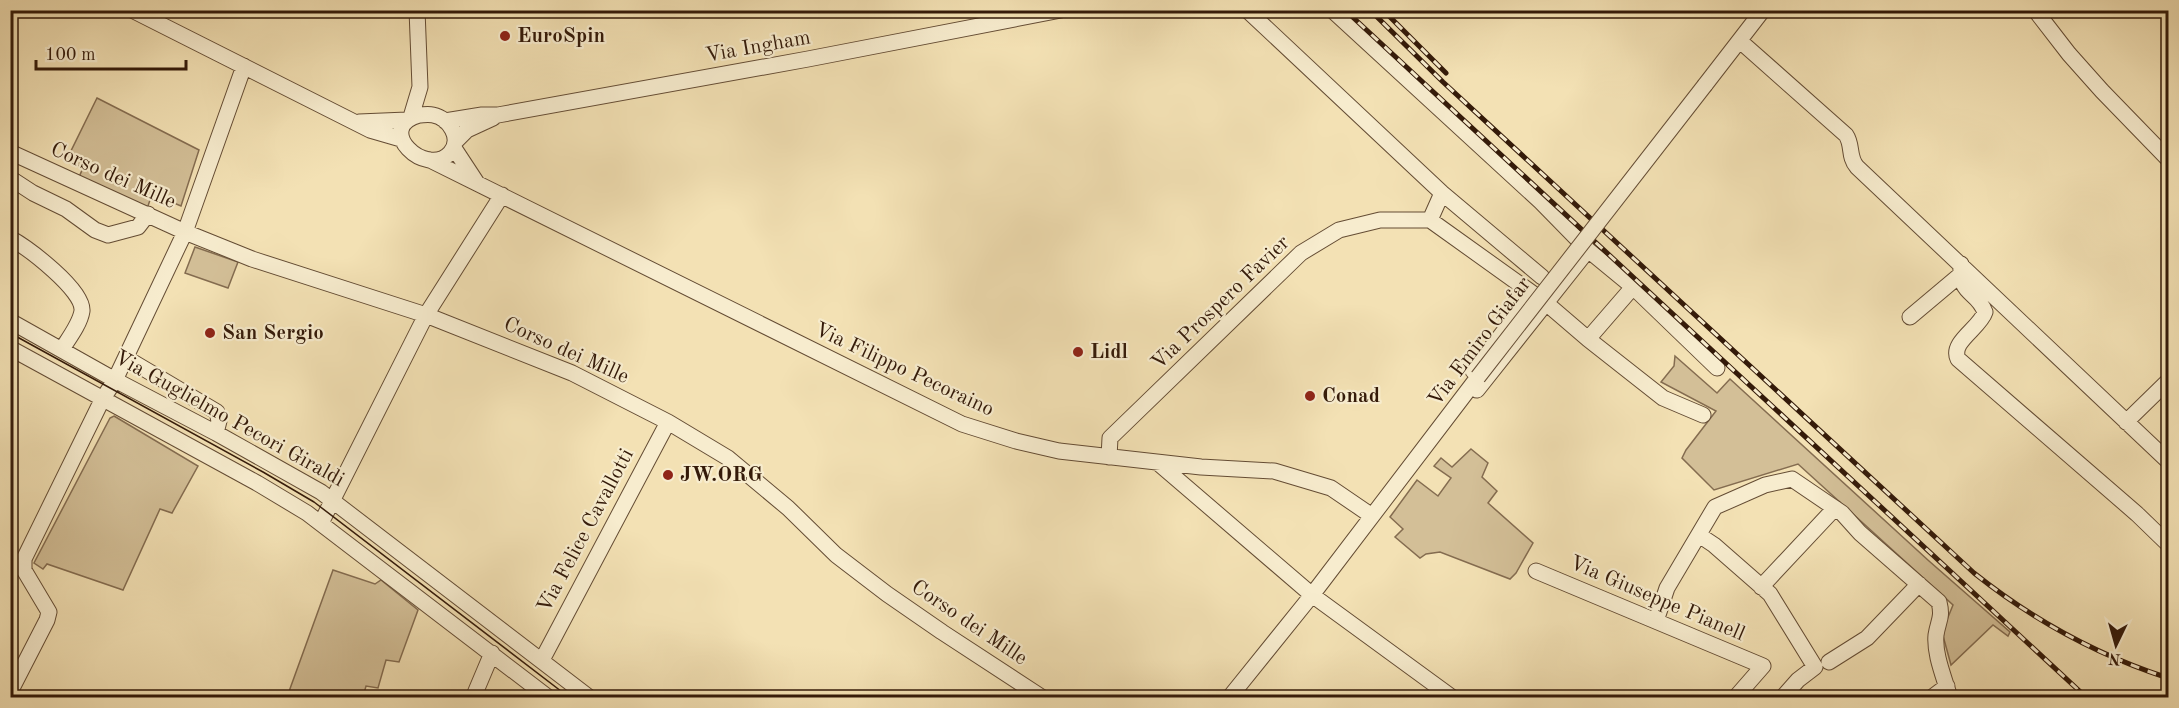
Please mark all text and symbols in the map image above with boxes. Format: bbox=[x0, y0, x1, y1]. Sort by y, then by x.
place label: EuroSpin bbox=[517, 26, 605, 47]
street label: Via Ingham bbox=[704, 27, 812, 67]
marker: EuroSpin bbox=[498, 29, 512, 43]
scale bar bbox=[36, 33, 186, 71]
text: 100 m bbox=[45, 46, 96, 64]
street label: Corso dei Mille bbox=[47, 139, 179, 213]
street label: Via Prospero Favier bbox=[1148, 232, 1294, 374]
street label: Via Emiro Giafar bbox=[1425, 273, 1536, 411]
street label: Corso dei Mille bbox=[500, 314, 632, 388]
street label: Via Filippo Pecoraino bbox=[811, 319, 997, 421]
place label: San Sergio bbox=[222, 323, 324, 344]
marker: San Sergio bbox=[203, 326, 217, 340]
place label: Lidl bbox=[1090, 342, 1128, 363]
marker: Lidl bbox=[1071, 345, 1085, 359]
street label: Via Guglielmo Pecori Giraldi bbox=[111, 347, 347, 491]
place label: Conad bbox=[1322, 386, 1380, 407]
marker: Conad bbox=[1303, 389, 1317, 403]
street label: Via Felice Cavallotti bbox=[534, 446, 638, 616]
place label: JW.ORG bbox=[680, 465, 763, 486]
marker: JW.ORG bbox=[661, 468, 675, 482]
street label: Via Giuseppe Pianell bbox=[1566, 553, 1748, 646]
street label: Corso dei Mille bbox=[907, 577, 1031, 669]
north arrow bbox=[2086, 615, 2146, 675]
text: N bbox=[2107, 649, 2122, 666]

